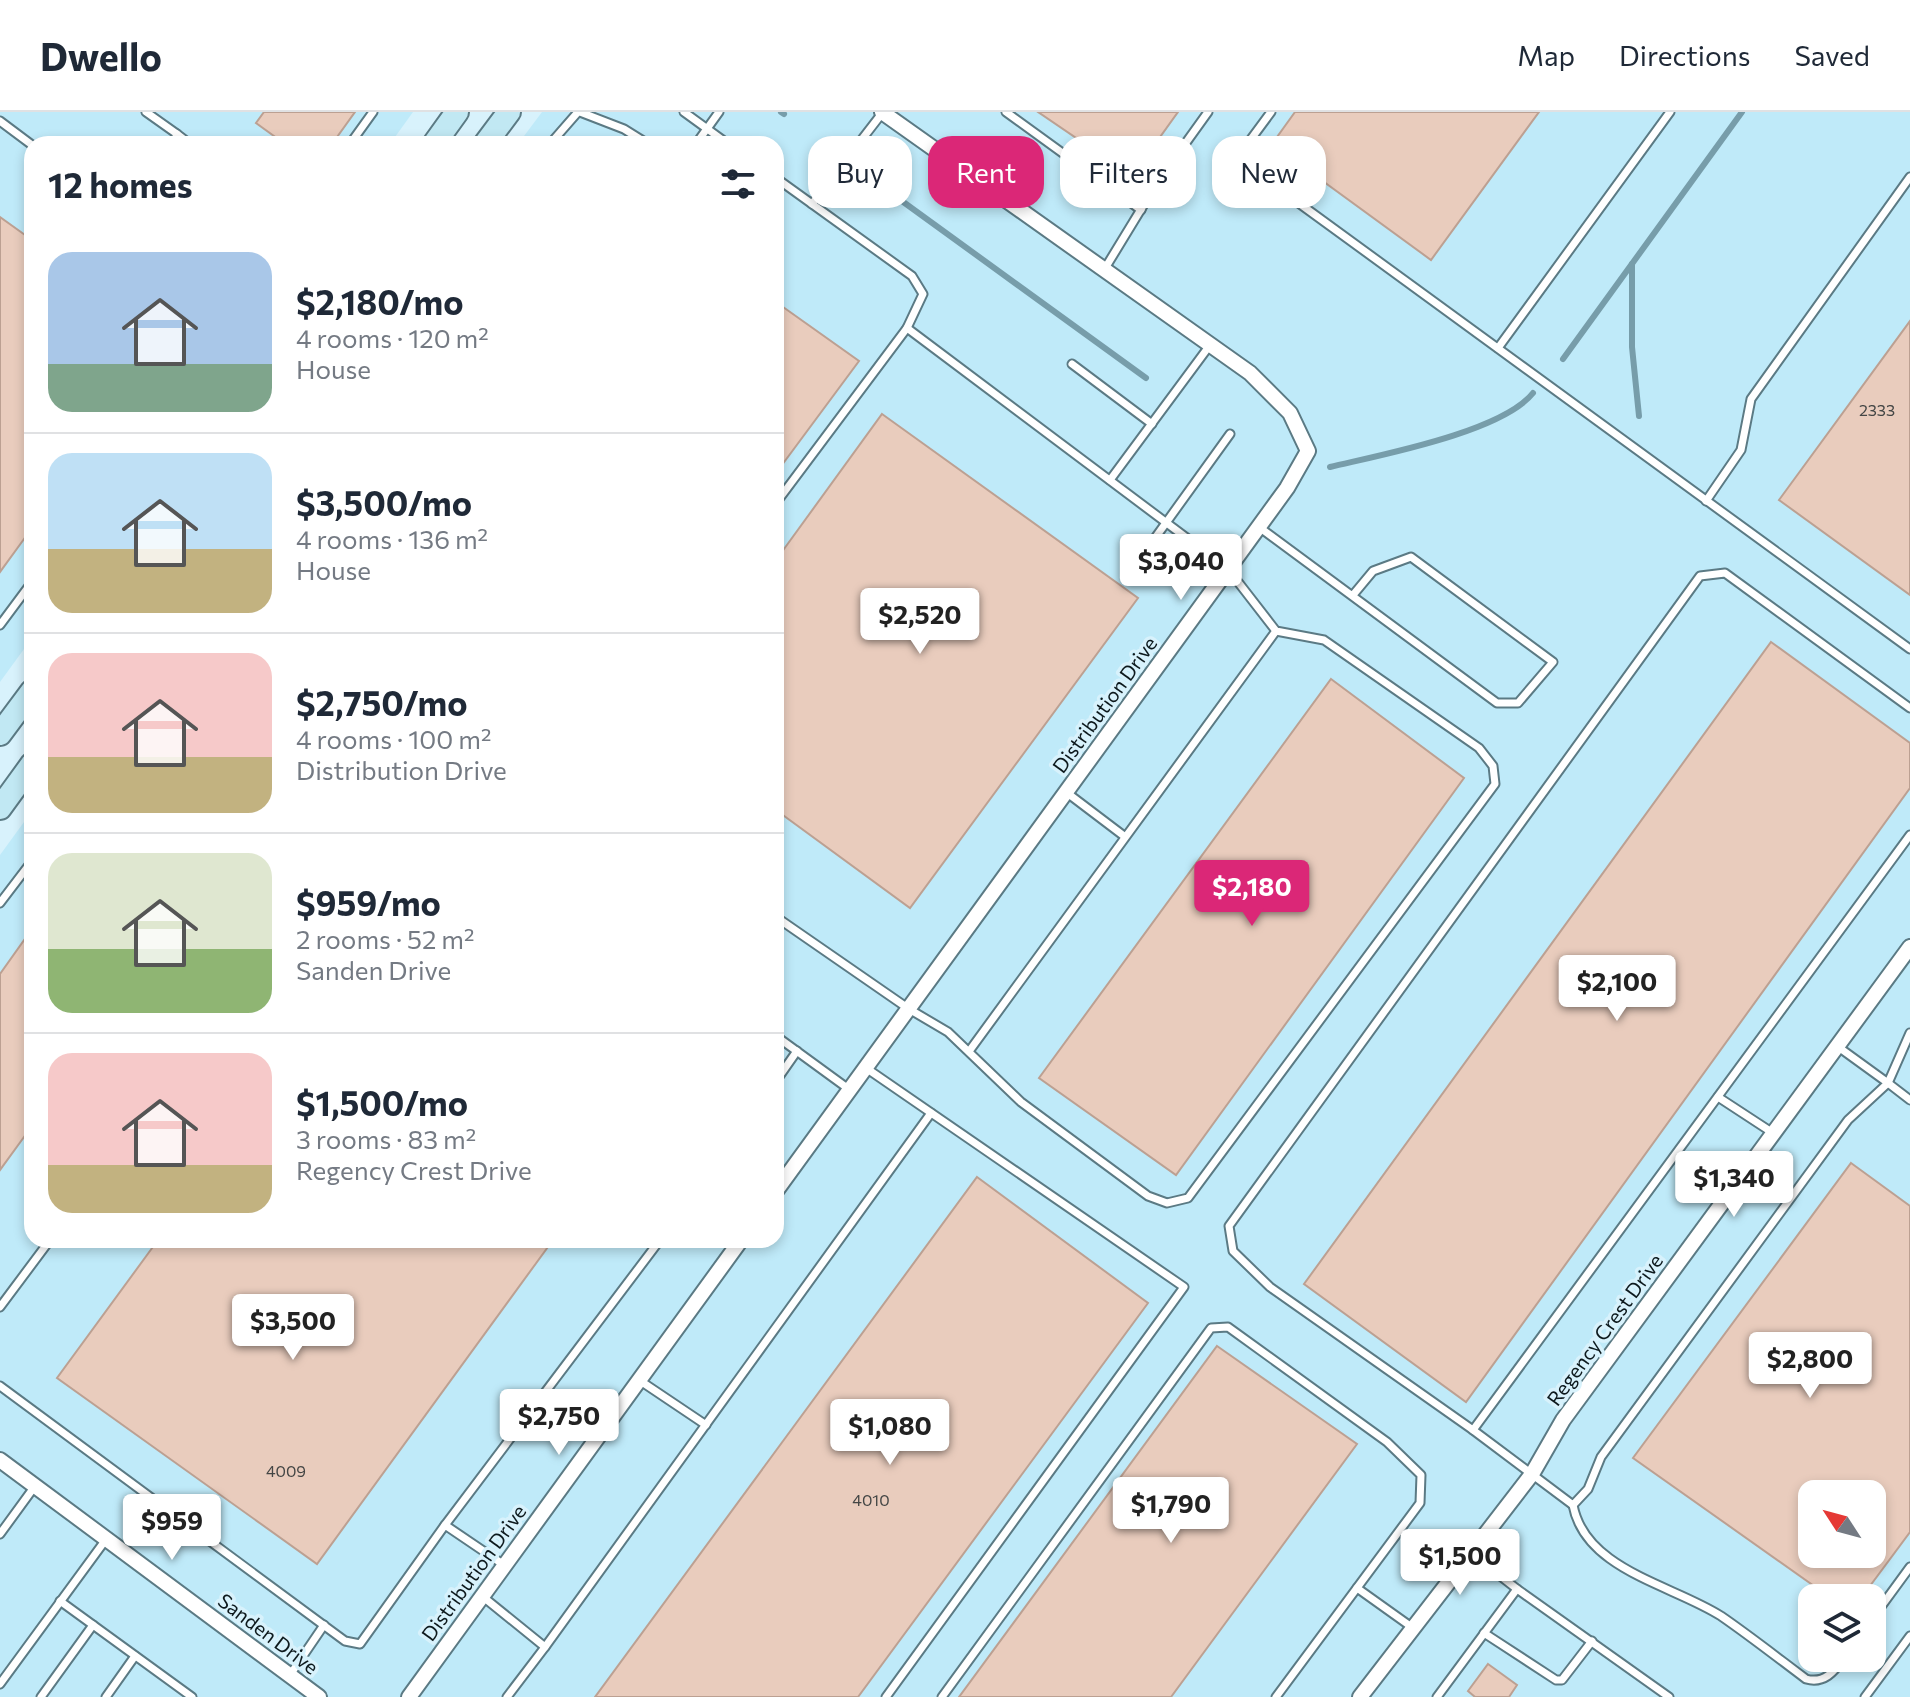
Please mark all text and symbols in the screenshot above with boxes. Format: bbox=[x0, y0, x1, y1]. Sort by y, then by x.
text: Dwello bbox=[40, 32, 162, 79]
text: Map bbox=[1517, 38, 1575, 72]
text: Directions bbox=[1619, 38, 1750, 72]
text: Saved bbox=[1794, 38, 1870, 72]
chip: Buy bbox=[808, 136, 912, 208]
chip: Rent bbox=[928, 136, 1044, 208]
chip: Filters bbox=[1060, 136, 1196, 208]
chip: New bbox=[1212, 136, 1326, 208]
icon: filters bbox=[716, 162, 760, 206]
text: 12 homes bbox=[48, 163, 193, 205]
text: $2,180/mo bbox=[296, 280, 463, 322]
icon: home bbox=[112, 284, 208, 380]
text: 4 rooms · 120 m² bbox=[296, 322, 489, 353]
text: House bbox=[296, 353, 371, 384]
house number: 2333 bbox=[1859, 400, 1895, 419]
text: $3,500/mo bbox=[296, 481, 472, 523]
icon: home bbox=[112, 485, 208, 581]
text: 4 rooms · 136 m² bbox=[296, 523, 488, 554]
pin: $3,040 bbox=[1116, 534, 1246, 602]
text: $3,040 bbox=[1138, 544, 1224, 575]
text: House bbox=[296, 554, 371, 585]
pin: $2,520 bbox=[855, 588, 985, 656]
text: $2,520 bbox=[878, 598, 962, 629]
street label: Distribution Drive bbox=[1047, 632, 1162, 777]
text: $2,750/mo bbox=[296, 681, 468, 723]
icon: home bbox=[112, 685, 208, 781]
text: 4 rooms · 100 m² bbox=[296, 723, 491, 754]
text: Distribution Drive bbox=[296, 754, 507, 785]
pin: $2,180 bbox=[1187, 860, 1317, 928]
text: $2,180 bbox=[1212, 870, 1292, 901]
text: $959/mo bbox=[296, 881, 441, 923]
icon: home bbox=[112, 885, 208, 981]
text: 2 rooms · 52 m² bbox=[296, 923, 474, 954]
text: Sanden Drive bbox=[296, 954, 451, 985]
pin: $2,100 bbox=[1552, 955, 1682, 1023]
text: $2,100 bbox=[1577, 965, 1657, 996]
text: $1,500/mo bbox=[296, 1081, 468, 1123]
icon: home bbox=[112, 1085, 208, 1181]
text: 3 rooms · 83 m² bbox=[296, 1123, 476, 1154]
pin: $1,340 bbox=[1669, 1151, 1799, 1219]
text: Regency Crest Drive bbox=[296, 1154, 532, 1185]
text: $1,340 bbox=[1693, 1161, 1775, 1192]
street label: Regency Crest Drive bbox=[1541, 1249, 1667, 1410]
pin: $3,500 bbox=[228, 1294, 358, 1362]
text: $3,500 bbox=[250, 1304, 336, 1335]
pin: $2,800 bbox=[1745, 1332, 1875, 1400]
text: $2,800 bbox=[1767, 1342, 1853, 1373]
pin: $2,750 bbox=[494, 1389, 624, 1457]
text: $2,750 bbox=[518, 1399, 600, 1430]
pin: $1,080 bbox=[825, 1399, 955, 1467]
text: $1,080 bbox=[848, 1409, 932, 1440]
house number: 4009 bbox=[266, 1461, 306, 1480]
pin: $1,790 bbox=[1106, 1477, 1236, 1545]
north arrow bbox=[1798, 1480, 1886, 1568]
map controls bbox=[1798, 1480, 1886, 1672]
text: $1,790 bbox=[1131, 1487, 1211, 1518]
house number: 4010 bbox=[852, 1490, 890, 1509]
pin: $959 bbox=[125, 1494, 219, 1562]
street label: Distribution Drive bbox=[416, 1500, 531, 1645]
text: $959 bbox=[141, 1504, 203, 1535]
pin: $1,500 bbox=[1395, 1529, 1525, 1597]
text: $1,500 bbox=[1419, 1539, 1501, 1570]
button: layers bbox=[1798, 1584, 1886, 1672]
street label: Sanden Drive bbox=[214, 1588, 323, 1679]

